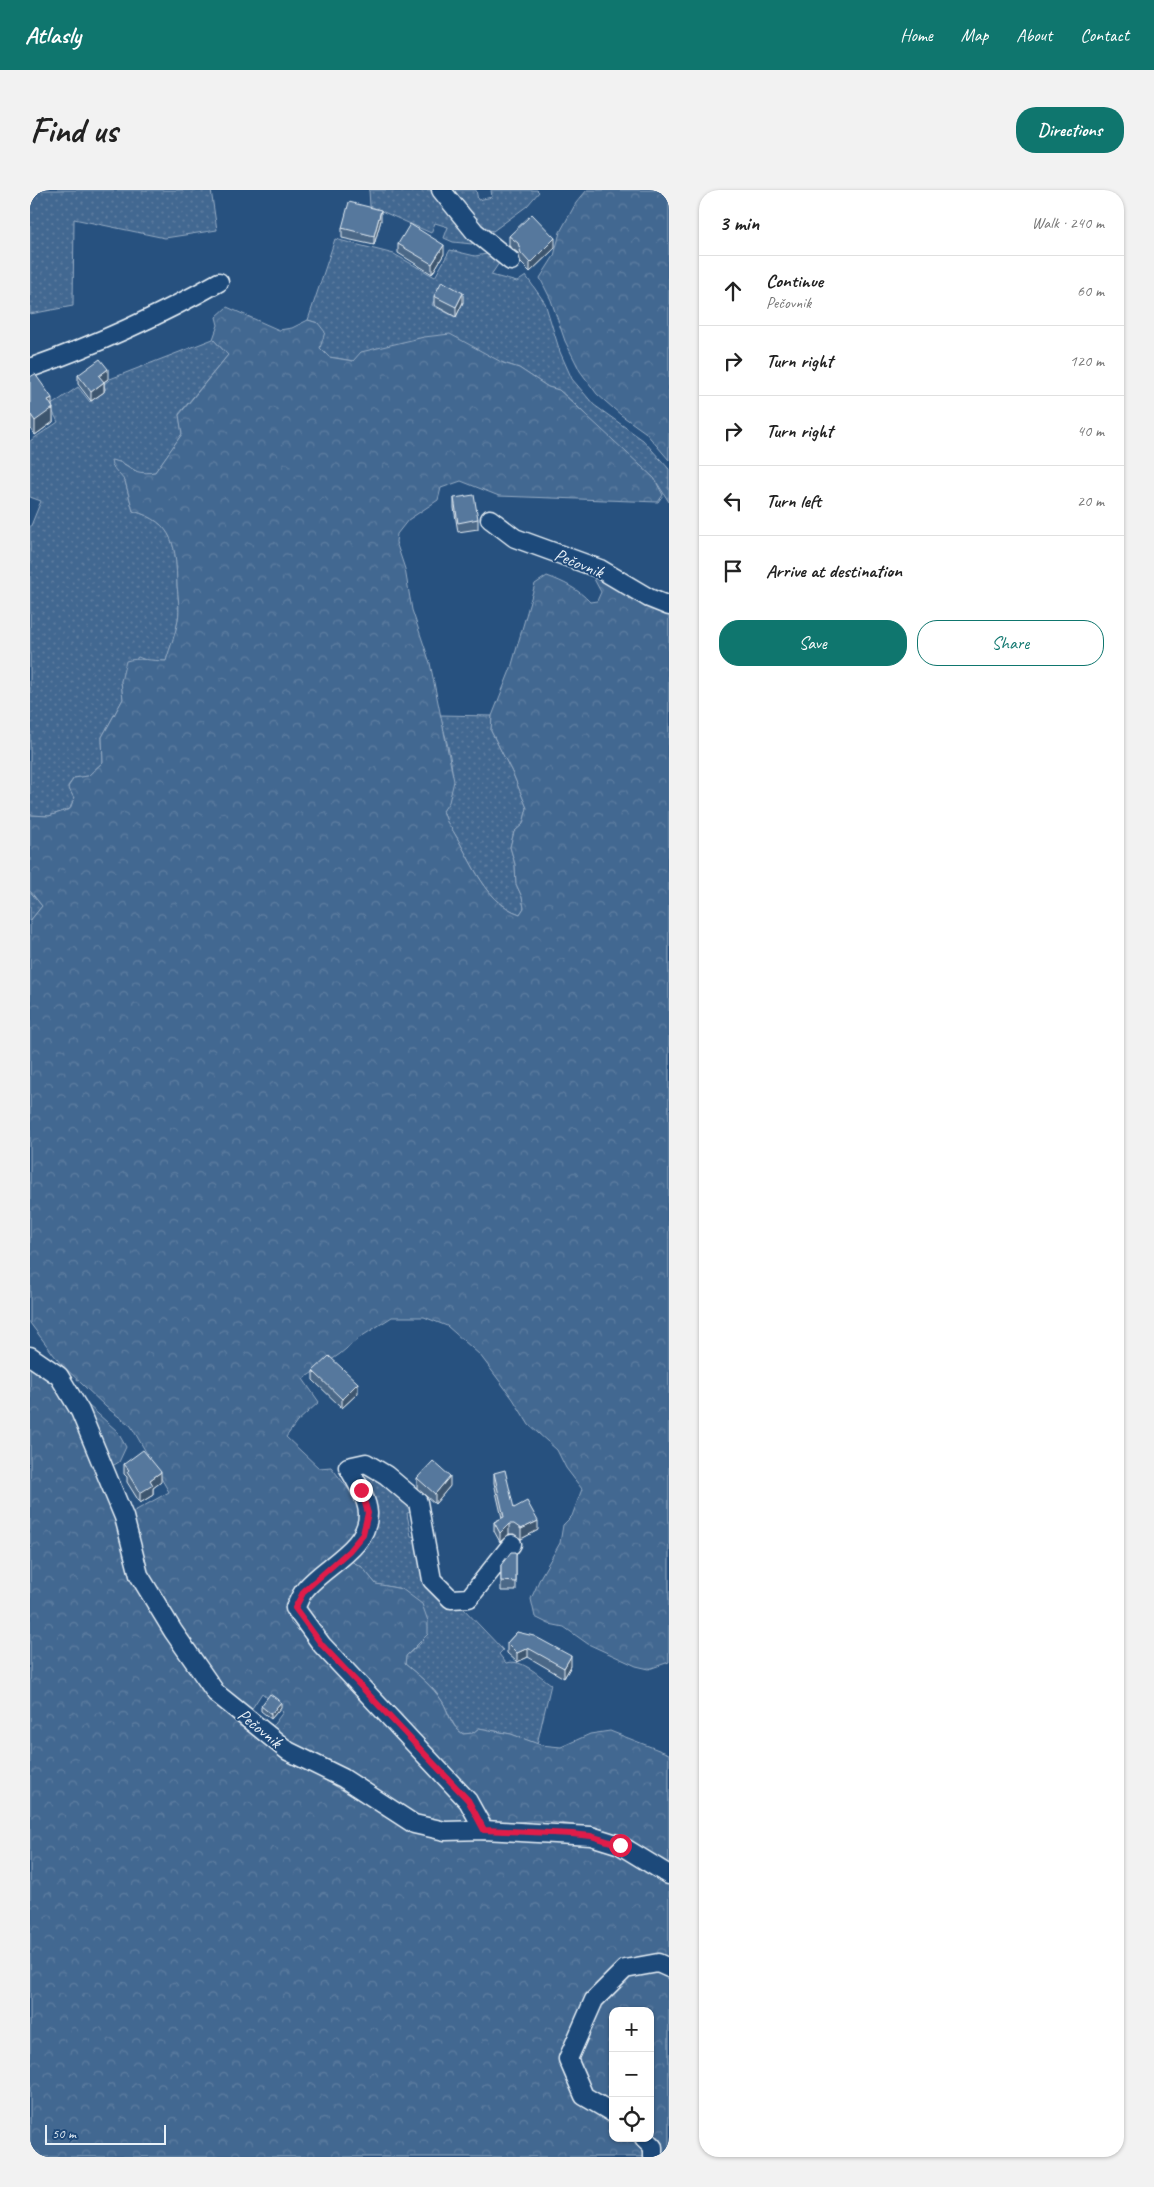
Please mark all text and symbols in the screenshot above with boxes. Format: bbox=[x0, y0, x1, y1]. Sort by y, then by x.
text: Atlasly bbox=[25, 20, 81, 50]
text: Home bbox=[900, 24, 933, 46]
text: Map bbox=[961, 24, 988, 46]
text: About bbox=[1016, 24, 1052, 46]
text: Contact bbox=[1080, 24, 1129, 46]
button: Directions bbox=[1016, 107, 1124, 153]
text: Find us bbox=[30, 108, 117, 153]
text: 3 min bbox=[719, 210, 759, 236]
text: Walk · 240 m bbox=[1032, 213, 1104, 233]
text: Continue bbox=[766, 269, 823, 293]
icon: ahead bbox=[719, 277, 747, 305]
text: 60 m bbox=[1077, 281, 1104, 301]
text: Pečovnik bbox=[766, 293, 811, 313]
icon: right bbox=[719, 347, 747, 375]
text: Turn right bbox=[766, 349, 833, 373]
text: 120 m bbox=[1070, 351, 1104, 371]
icon: right bbox=[719, 417, 747, 445]
text: Turn right bbox=[766, 419, 833, 443]
text: 40 m bbox=[1077, 421, 1104, 441]
icon: left bbox=[719, 487, 747, 515]
text: Turn left bbox=[766, 489, 821, 513]
text: 20 m bbox=[1077, 491, 1104, 511]
street label: Pečovnik bbox=[551, 543, 608, 583]
icon: arrive bbox=[719, 557, 747, 585]
text: Arrive at destination bbox=[766, 559, 902, 583]
button: Save bbox=[719, 620, 907, 666]
button: Share bbox=[917, 620, 1104, 666]
route end bbox=[350, 1479, 373, 1502]
street label: Pečovnik bbox=[233, 1704, 288, 1753]
route start bbox=[609, 1834, 632, 1857]
map controls bbox=[609, 2007, 654, 2142]
button: + bbox=[609, 2007, 654, 2052]
button: − bbox=[609, 2052, 654, 2097]
button: locate bbox=[609, 2097, 654, 2142]
scale bar bbox=[45, 2122, 166, 2145]
text: 50 m bbox=[52, 2125, 76, 2142]

